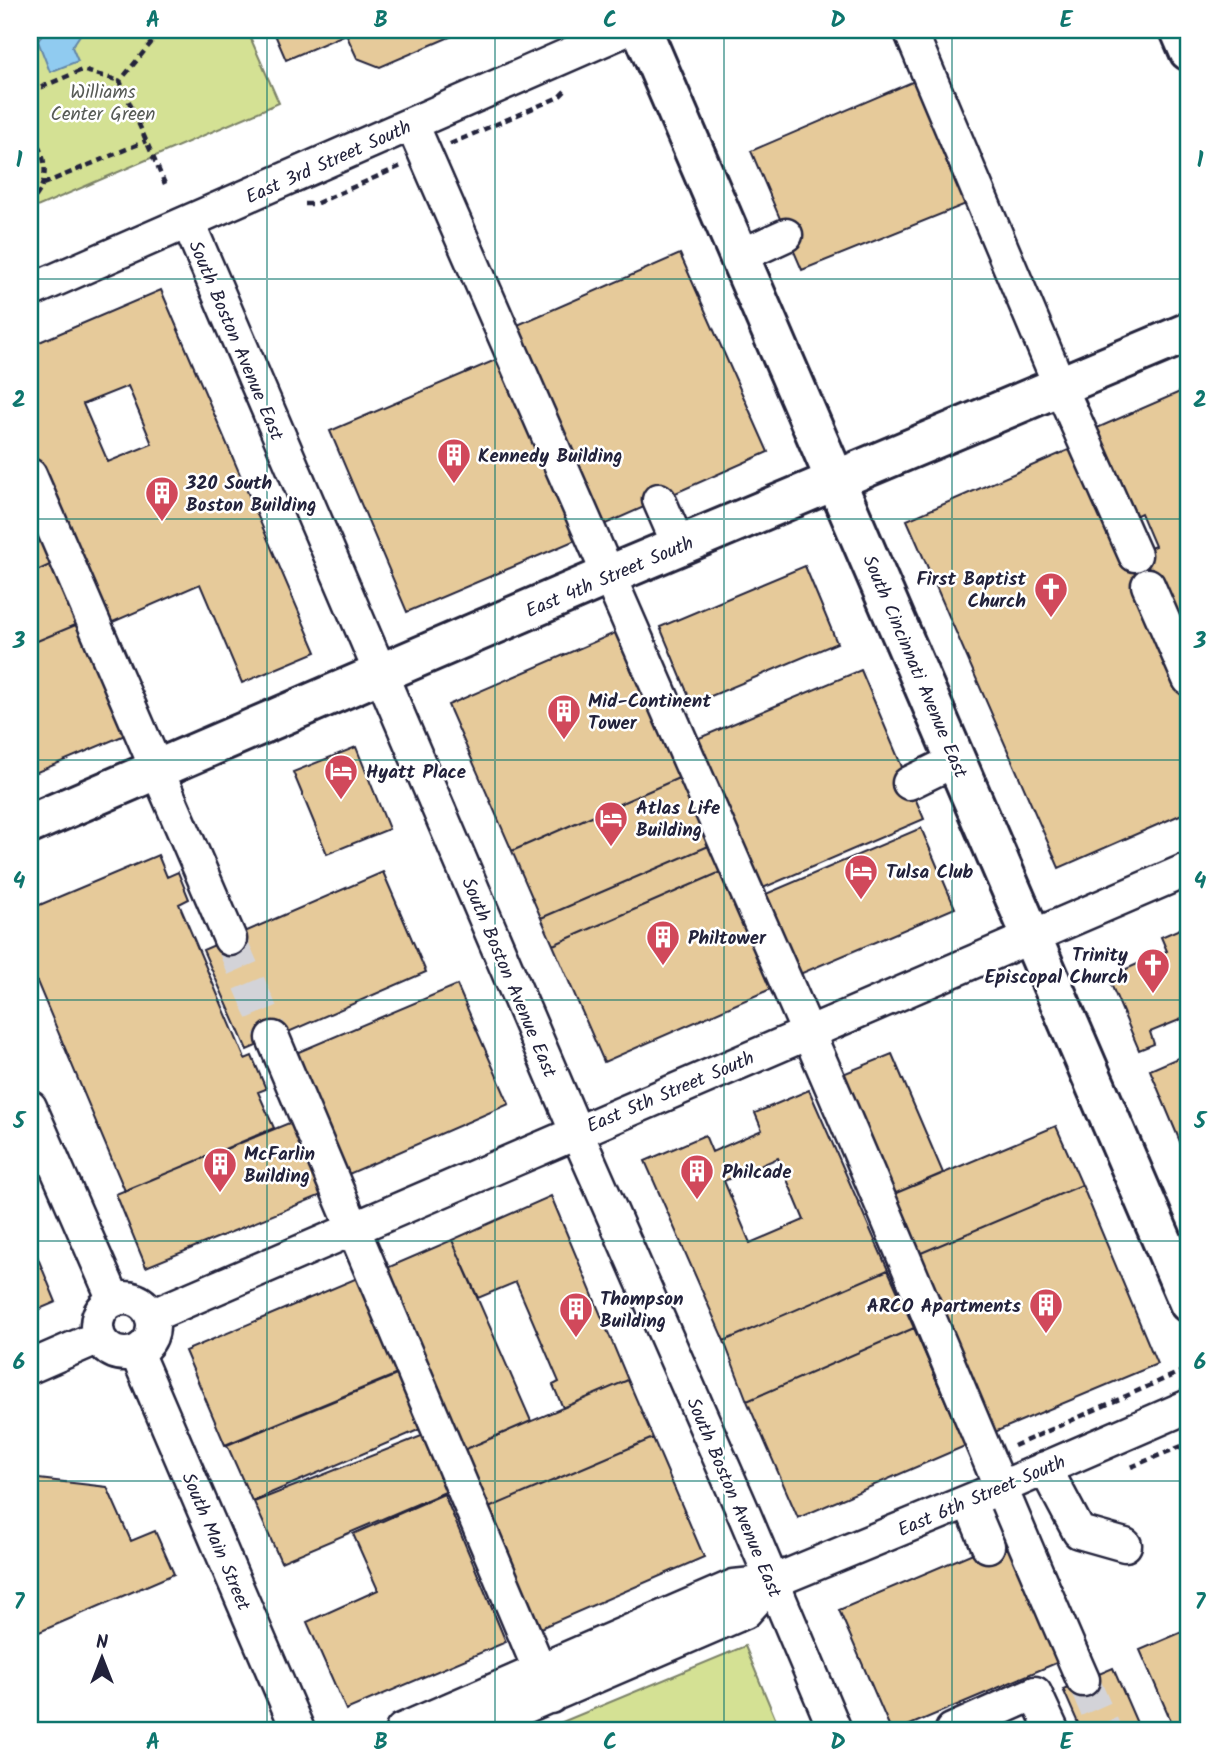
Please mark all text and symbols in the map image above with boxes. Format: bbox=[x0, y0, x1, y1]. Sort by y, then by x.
text: A bbox=[146, 3, 160, 39]
text: B bbox=[374, 3, 388, 39]
text: C bbox=[603, 3, 617, 39]
text: D bbox=[830, 3, 846, 39]
text: E bbox=[1060, 3, 1074, 39]
park label: Williams Center Green bbox=[51, 78, 156, 130]
street label: East 3rd Street South bbox=[241, 113, 416, 213]
text: 1 bbox=[16, 143, 23, 179]
text: 1 bbox=[1197, 143, 1204, 179]
street label: South Boston Avenue East bbox=[179, 236, 291, 446]
text: 2 bbox=[12, 383, 26, 419]
text: 2 bbox=[1193, 383, 1207, 419]
building icon: Kennedy Building bbox=[435, 436, 473, 485]
place label: Kennedy Building bbox=[478, 442, 622, 472]
place label: 320 South Boston Building bbox=[185, 469, 316, 521]
building icon: 320 South Boston Building bbox=[143, 474, 181, 523]
street label: East 4th Street South bbox=[521, 529, 698, 627]
street label: South Cincinnati Avenue East bbox=[854, 551, 975, 784]
place label: First Baptist Church bbox=[916, 565, 1026, 617]
church icon: First Baptist Church bbox=[1032, 570, 1070, 619]
text: 3 bbox=[12, 624, 26, 660]
text: 3 bbox=[1193, 624, 1207, 660]
place label: Mid-Continent Tower bbox=[588, 687, 711, 739]
building icon: Mid-Continent Tower bbox=[545, 692, 583, 741]
hotel icon: Hyatt Place bbox=[322, 752, 360, 801]
place label: Hyatt Place bbox=[366, 758, 466, 788]
place label: Atlas Life Building bbox=[636, 794, 720, 846]
hotel icon: Atlas Life Building bbox=[592, 799, 630, 848]
hotel icon: Tulsa Club bbox=[842, 852, 880, 901]
place label: Tulsa Club bbox=[886, 858, 974, 888]
text: 4 bbox=[13, 864, 26, 900]
text: 4 bbox=[1194, 864, 1207, 900]
street label: South Boston Avenue East bbox=[452, 873, 564, 1083]
building icon: Philtower bbox=[644, 918, 682, 967]
place label: Philtower bbox=[688, 924, 767, 954]
place label: Trinity Episcopal Church bbox=[985, 941, 1128, 993]
church icon: Trinity Episcopal Church bbox=[1134, 946, 1172, 995]
street label: East 5th Street South bbox=[582, 1044, 759, 1142]
text: 5 bbox=[12, 1104, 27, 1140]
text: 5 bbox=[1193, 1104, 1208, 1140]
place label: McFarlin Building bbox=[244, 1140, 315, 1192]
building icon: McFarlin Building bbox=[201, 1145, 239, 1194]
building icon: Philcade bbox=[678, 1152, 716, 1201]
place label: Philcade bbox=[722, 1158, 792, 1188]
place label: Thompson Building bbox=[600, 1285, 684, 1337]
building icon: ARCO Apartments bbox=[1027, 1286, 1065, 1335]
building icon: Thompson Building bbox=[557, 1290, 595, 1339]
place label: ARCO Apartments bbox=[867, 1292, 1021, 1322]
text: 6 bbox=[13, 1345, 25, 1381]
text: 6 bbox=[1194, 1345, 1206, 1381]
street label: South Boston Avenue East bbox=[677, 1393, 789, 1603]
street label: East 6th Street South bbox=[893, 1448, 1070, 1546]
street label: South Main Street bbox=[173, 1468, 258, 1616]
text: 7 bbox=[14, 1585, 26, 1621]
text: 7 bbox=[1195, 1585, 1207, 1621]
north arrow bbox=[66, 1624, 136, 1694]
text: N bbox=[96, 1628, 108, 1658]
text: A bbox=[146, 1725, 160, 1760]
text: B bbox=[374, 1725, 388, 1760]
text: C bbox=[603, 1725, 617, 1760]
text: D bbox=[830, 1725, 846, 1760]
text: E bbox=[1060, 1725, 1074, 1760]

